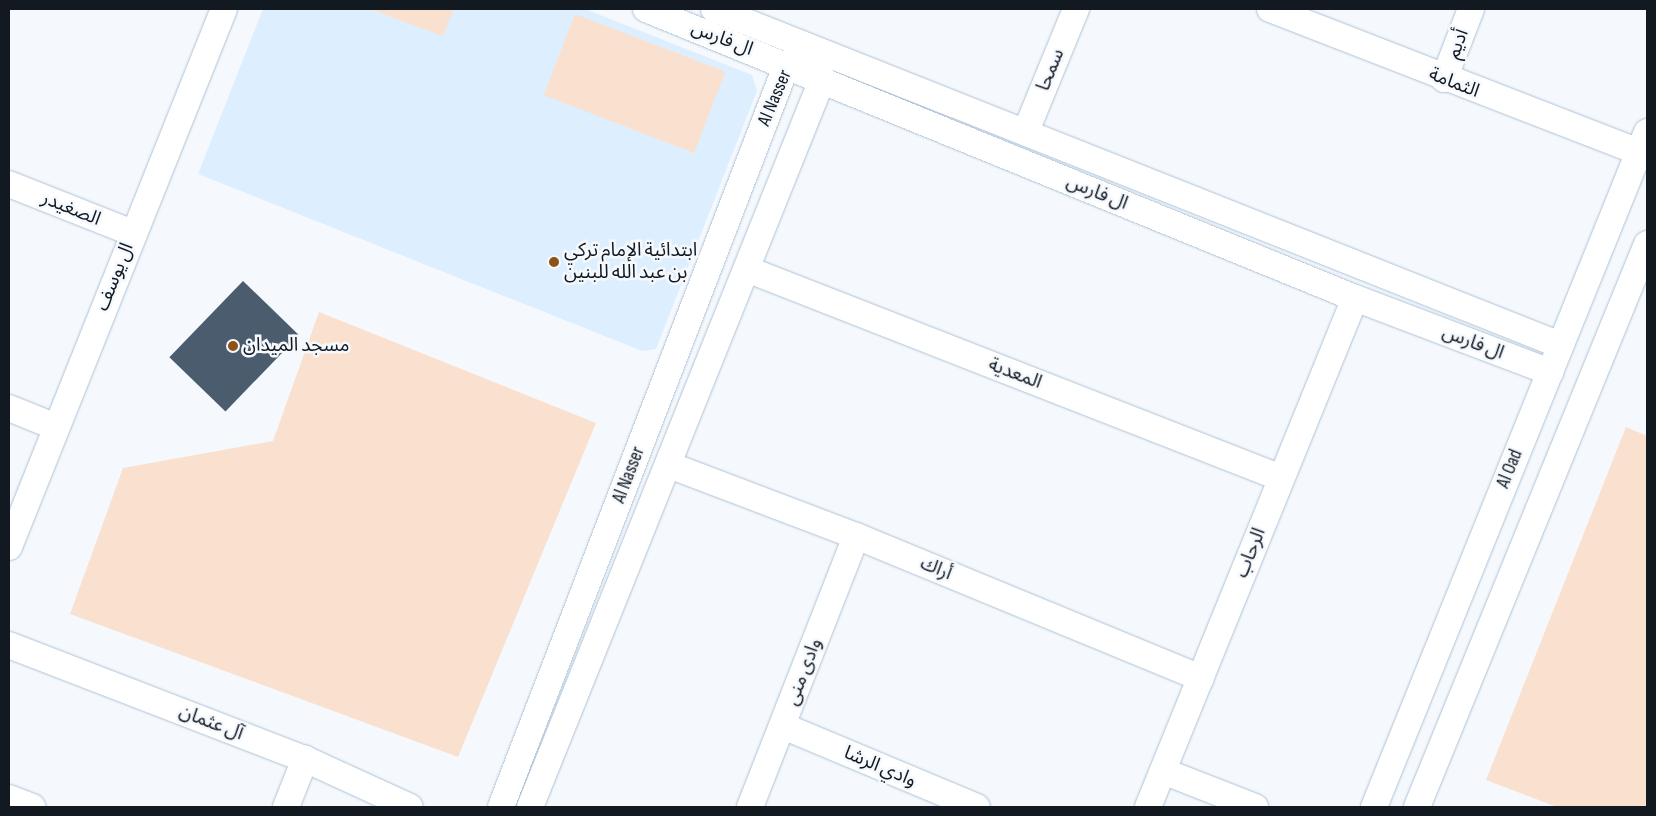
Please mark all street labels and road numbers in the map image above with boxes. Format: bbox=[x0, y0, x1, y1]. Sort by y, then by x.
street label: ال فارس bbox=[688, 17, 756, 61]
street label: أديم bbox=[1442, 26, 1474, 62]
street label: سمحا bbox=[1032, 46, 1070, 94]
street label: الثمامة bbox=[1426, 63, 1482, 103]
street label: Al Nasser bbox=[753, 67, 797, 129]
street label: ال فارس bbox=[1063, 170, 1131, 216]
street label: الصغيدر bbox=[38, 187, 104, 231]
street label: ال يوسف bbox=[91, 240, 139, 314]
street label: ال فارس bbox=[1439, 321, 1507, 365]
street label: المعدية bbox=[985, 353, 1045, 395]
street label: Al Nasser bbox=[608, 444, 650, 506]
street label: Al Oad bbox=[1492, 446, 1528, 492]
street label: الرحاب bbox=[1231, 525, 1271, 581]
street label: أراك bbox=[917, 552, 955, 586]
street label: وادى منى bbox=[781, 635, 827, 709]
street label: آل عثمان bbox=[176, 700, 246, 746]
street label: وادي الرشا bbox=[840, 742, 920, 792]

